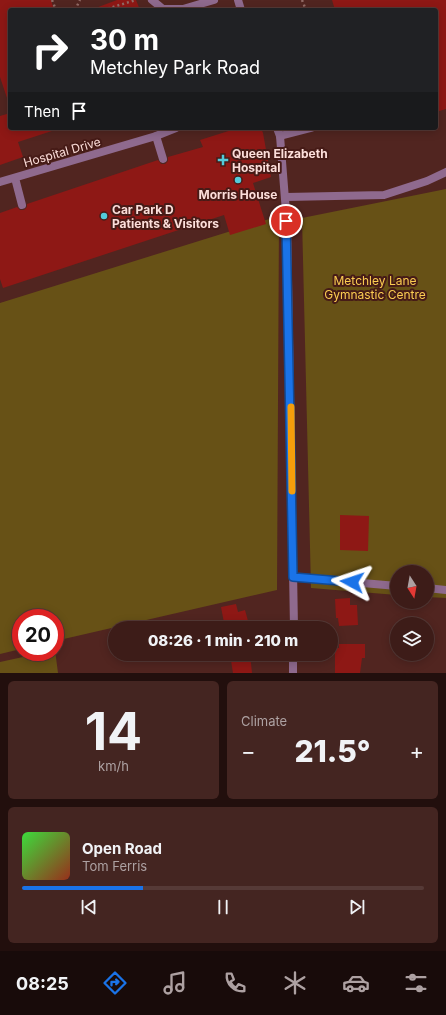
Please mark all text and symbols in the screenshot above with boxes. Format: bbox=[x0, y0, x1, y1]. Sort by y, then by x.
text: 30 m bbox=[90, 23, 159, 57]
icon: right bbox=[24, 24, 76, 76]
text: Metchley Park Road bbox=[90, 57, 260, 78]
icon: arrive bbox=[68, 100, 90, 122]
text: Then bbox=[24, 102, 60, 121]
street label: Hospital Drive bbox=[22, 134, 102, 170]
place label: Queen Elizabeth Hospital bbox=[232, 146, 328, 175]
marker: Queen Elizabeth Hospital bbox=[217, 154, 229, 166]
marker: Morris House bbox=[233, 175, 243, 185]
place label: Morris House bbox=[199, 187, 277, 202]
place label: Car Park D Patients & Visitors bbox=[112, 202, 219, 231]
pin bbox=[269, 204, 303, 238]
icon: arrive bbox=[275, 210, 297, 232]
marker: Car Park D Patients & Visitors bbox=[99, 211, 109, 221]
park label: Metchley Lane Gymnastic Centre bbox=[324, 273, 426, 302]
position arrow bbox=[331, 561, 373, 603]
north arrow bbox=[390, 565, 434, 609]
map controls bbox=[390, 565, 434, 661]
speed limit sign: 20 bbox=[12, 609, 64, 661]
button: layers bbox=[390, 617, 434, 661]
text: 08:26 · 1 min · 210 m bbox=[148, 631, 298, 650]
text: 14 bbox=[85, 700, 142, 763]
text: Climate bbox=[241, 713, 287, 729]
text: 21.5° bbox=[294, 733, 371, 769]
text: − bbox=[241, 738, 256, 764]
text: + bbox=[409, 738, 424, 764]
text: km/h bbox=[98, 758, 129, 774]
text: Open Road bbox=[82, 839, 162, 858]
text: Tom Ferris bbox=[82, 858, 147, 874]
icon: previous bbox=[78, 896, 100, 918]
icon: pause bbox=[212, 896, 234, 918]
icon: next bbox=[346, 896, 368, 918]
icon: directions bbox=[101, 969, 129, 997]
icon: music bbox=[161, 969, 189, 997]
icon: phone bbox=[221, 969, 249, 997]
icon: climate bbox=[281, 969, 309, 997]
icon: car bbox=[342, 969, 370, 997]
icon: filters bbox=[402, 969, 430, 997]
text: 08:25 bbox=[16, 973, 69, 994]

